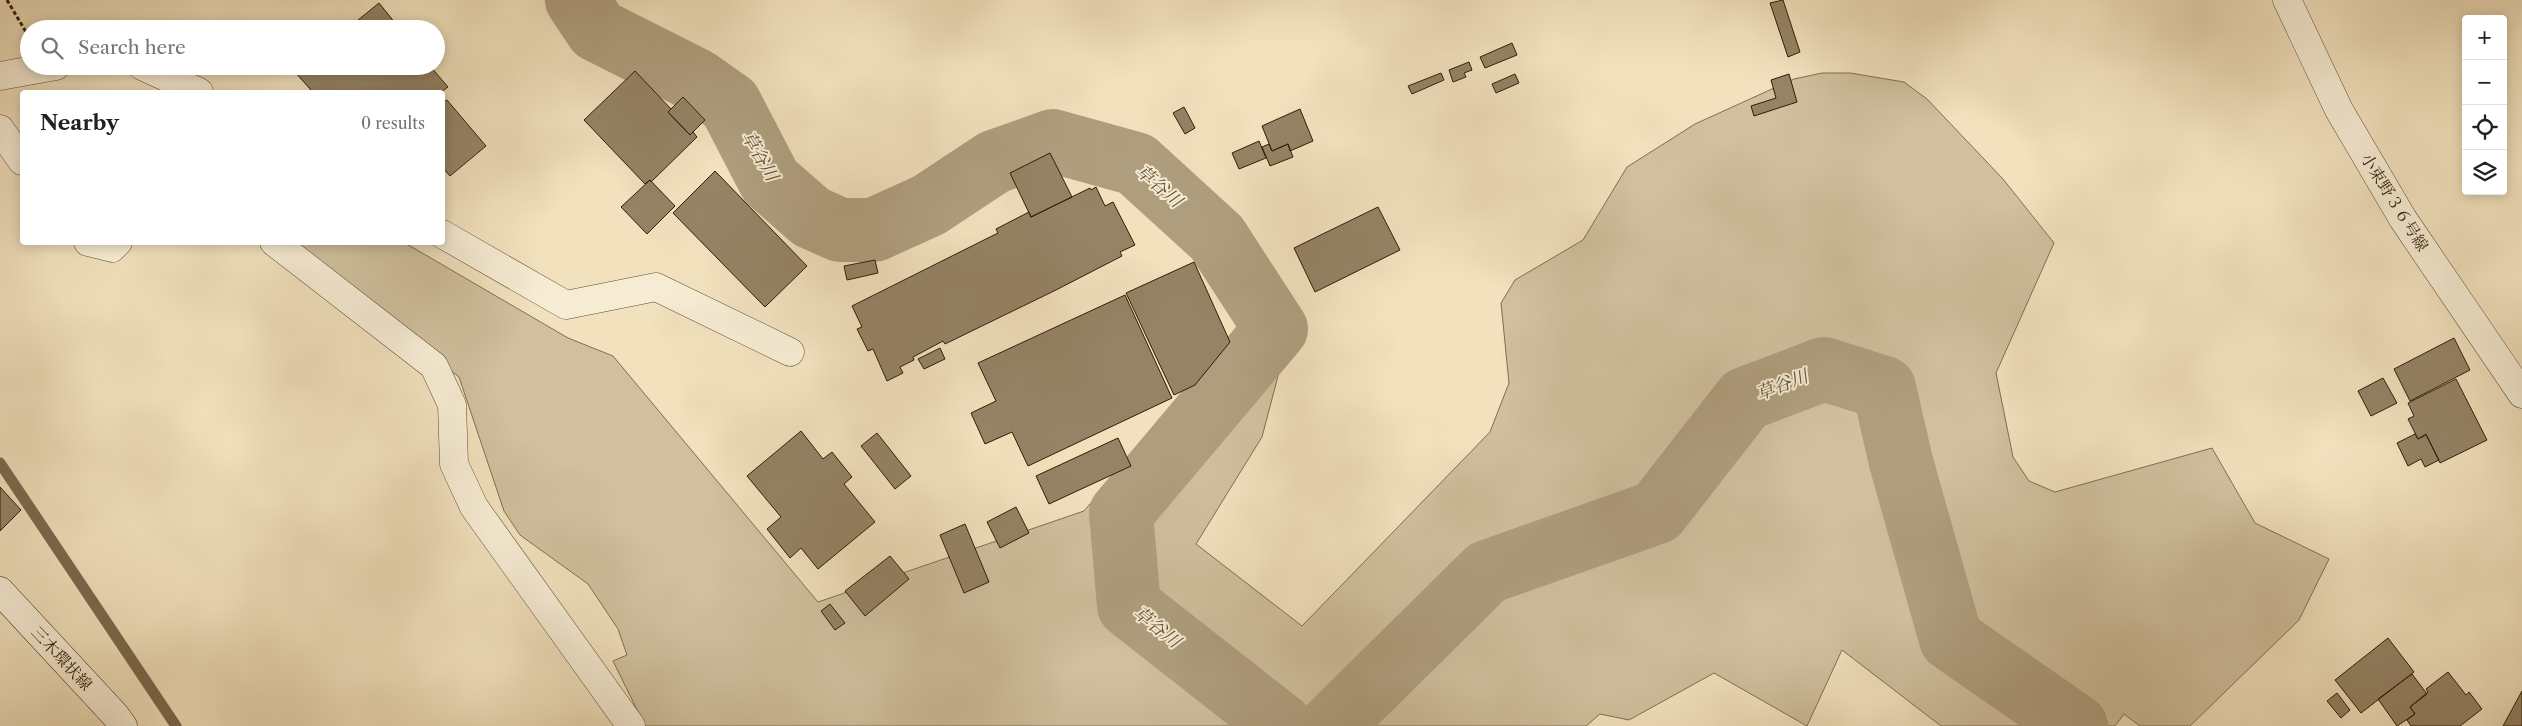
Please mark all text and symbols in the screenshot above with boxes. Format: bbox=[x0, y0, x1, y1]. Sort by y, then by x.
map controls bbox=[2462, 15, 2507, 195]
button: + bbox=[2462, 15, 2507, 60]
search box bbox=[20, 20, 445, 75]
icon: search bbox=[38, 34, 66, 62]
text: Search here bbox=[78, 36, 186, 59]
button: − bbox=[2462, 60, 2507, 105]
button: locate bbox=[2462, 105, 2507, 150]
text: Nearby bbox=[40, 110, 119, 135]
text: 0 results bbox=[361, 113, 425, 133]
water label: 草谷川 bbox=[737, 127, 784, 187]
street label: 小束野３６号線 bbox=[2357, 149, 2433, 255]
button: layers bbox=[2462, 150, 2507, 195]
water label: 草谷川 bbox=[1131, 160, 1188, 213]
water label: 草谷川 bbox=[1753, 364, 1813, 405]
water label: 草谷川 bbox=[1129, 601, 1186, 654]
street label: 三木環状線 bbox=[27, 622, 97, 694]

